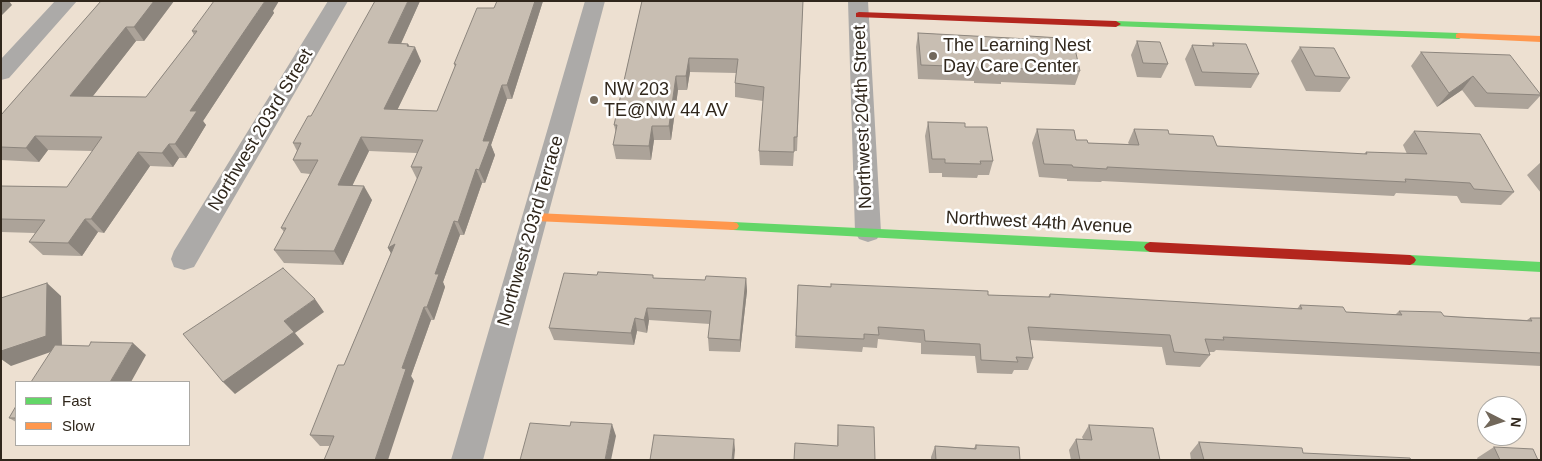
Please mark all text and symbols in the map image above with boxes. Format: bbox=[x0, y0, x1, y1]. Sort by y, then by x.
street label: Northwest 204th Street bbox=[849, 25, 877, 209]
place label: The Learning Nest Day Care Center bbox=[943, 35, 1091, 78]
street label: Northwest 203rd Street bbox=[204, 45, 318, 215]
marker: The Learning Nest Day Care Center bbox=[927, 50, 939, 62]
place label: NW 203 TE@NW 44 AV bbox=[604, 79, 728, 122]
marker: NW 203 TE@NW 44 AV bbox=[588, 94, 600, 106]
street label: Northwest 203rd Terrace bbox=[493, 133, 569, 329]
street label: Northwest 44th Avenue bbox=[945, 207, 1133, 239]
legend bbox=[15, 381, 190, 446]
text: Fast bbox=[62, 392, 91, 409]
north arrow bbox=[1477, 396, 1527, 446]
text: N bbox=[1508, 416, 1524, 428]
text: Slow bbox=[62, 417, 95, 434]

